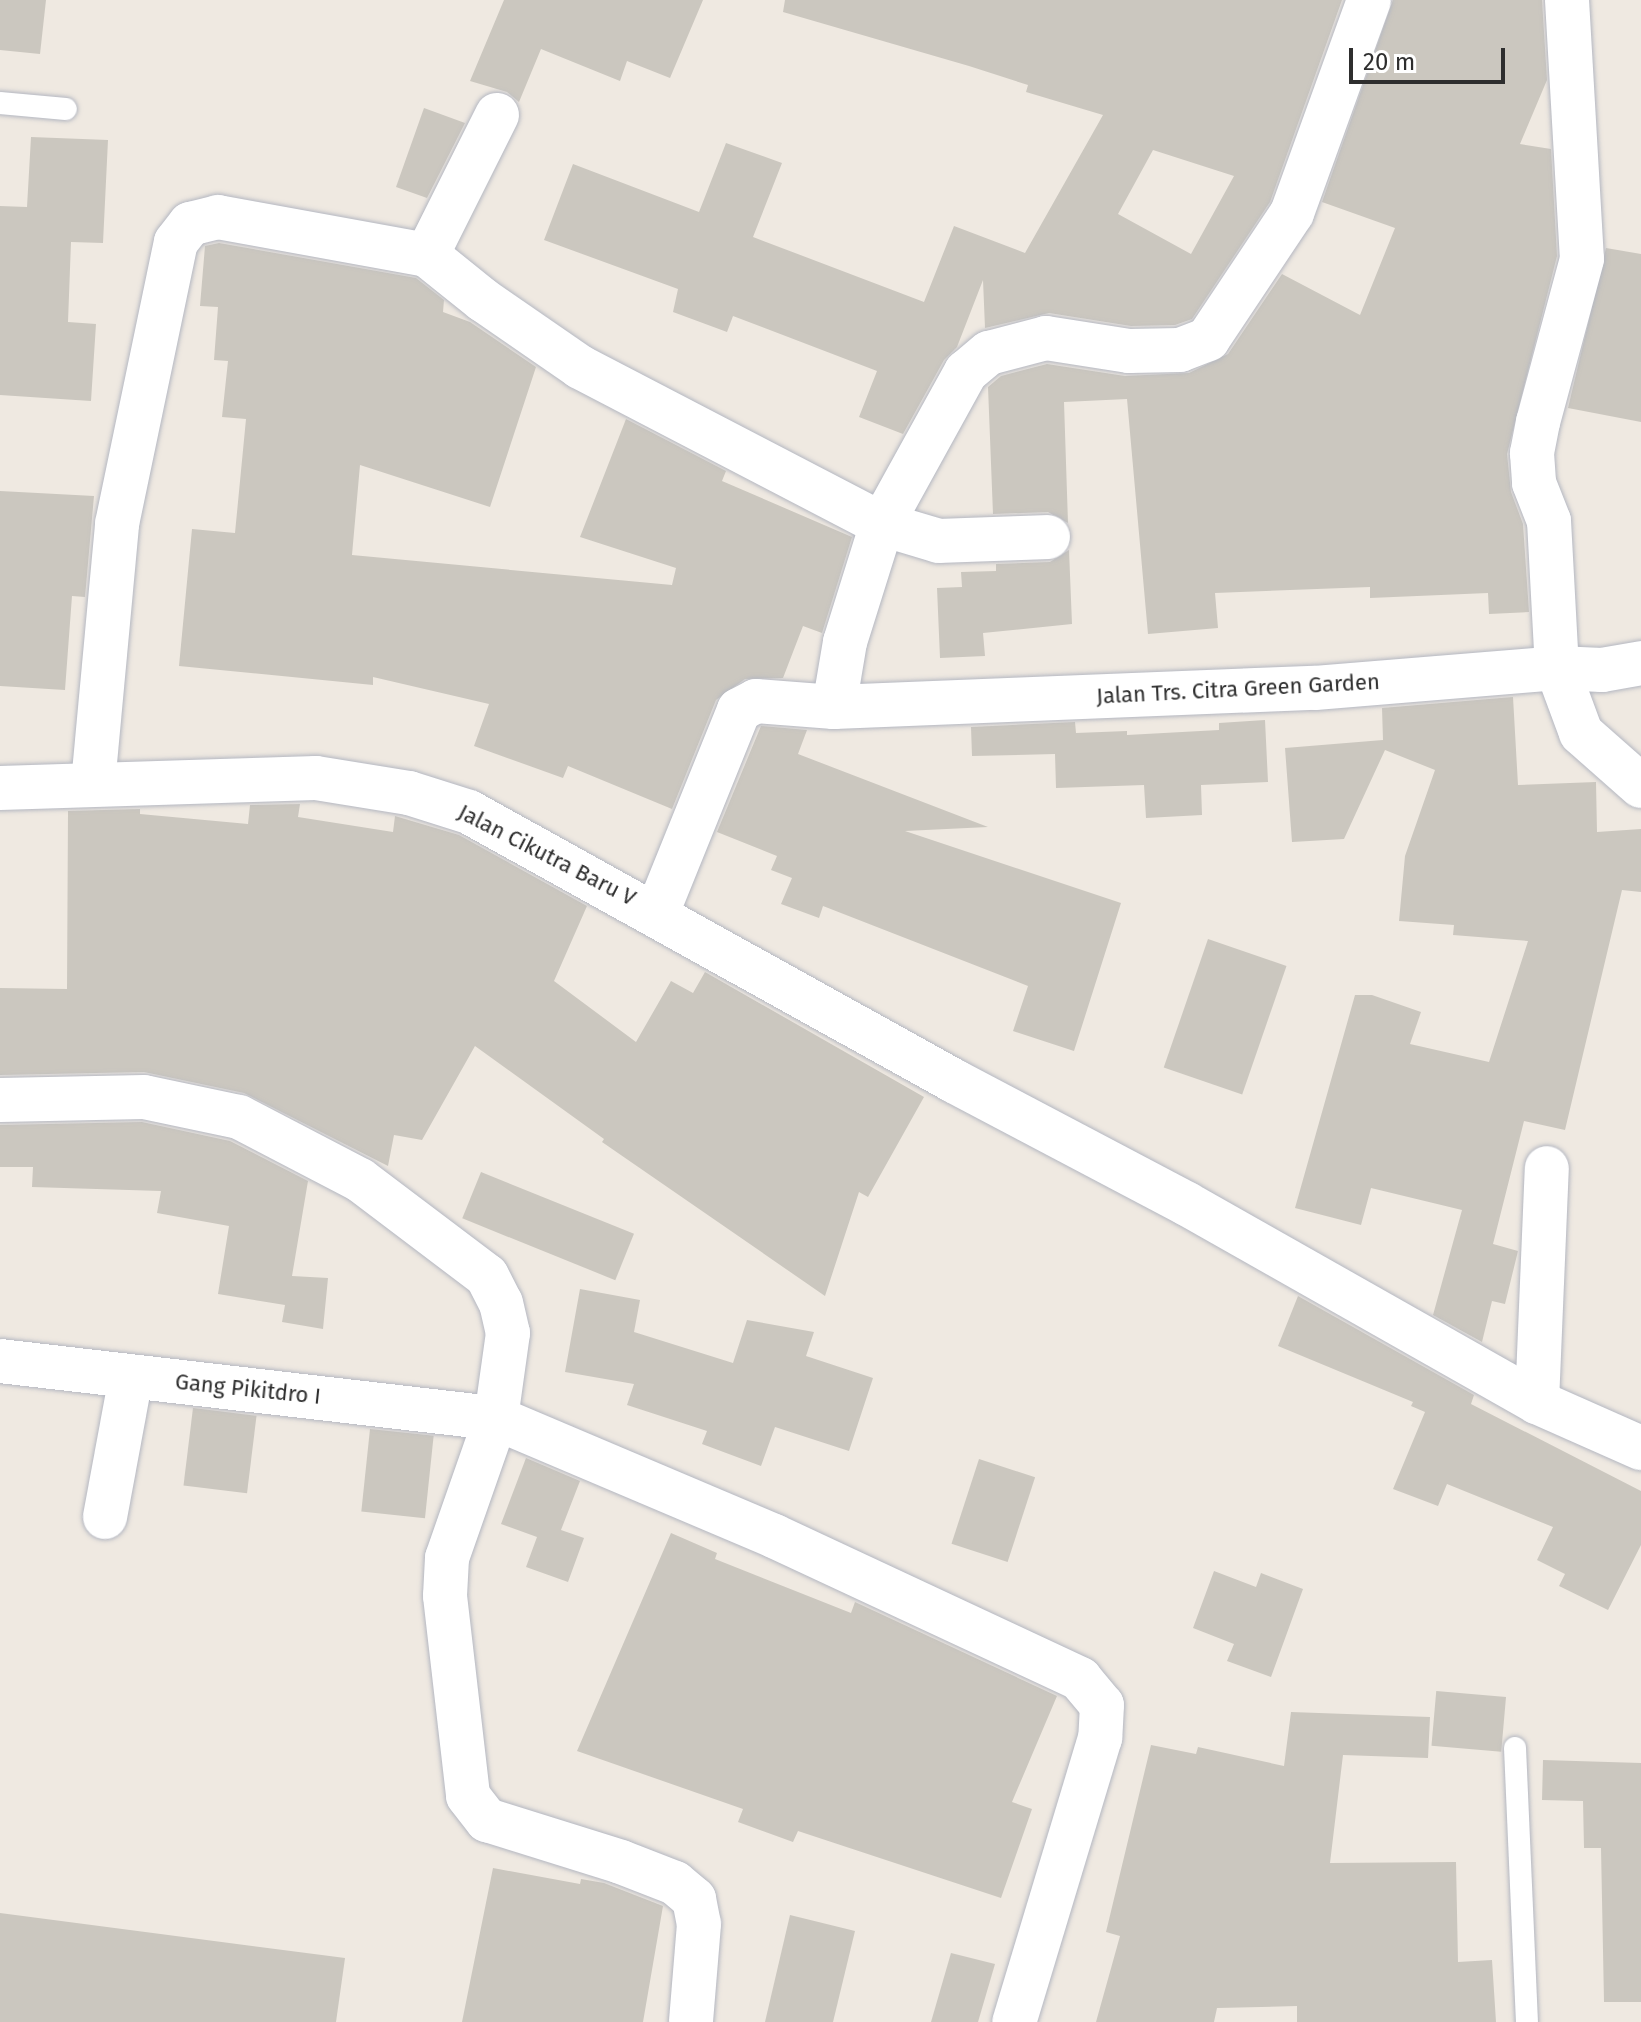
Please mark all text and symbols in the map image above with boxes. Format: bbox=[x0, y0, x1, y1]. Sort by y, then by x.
scale bar bbox=[1353, 32, 1509, 82]
text: 20 m bbox=[1363, 48, 1415, 76]
street label: Jalan Trs. Citra Green Garden bbox=[1096, 668, 1380, 710]
street label: Jalan Cikutra Baru V bbox=[454, 799, 640, 911]
street label: Gang Pikitdro I bbox=[174, 1368, 322, 1410]

